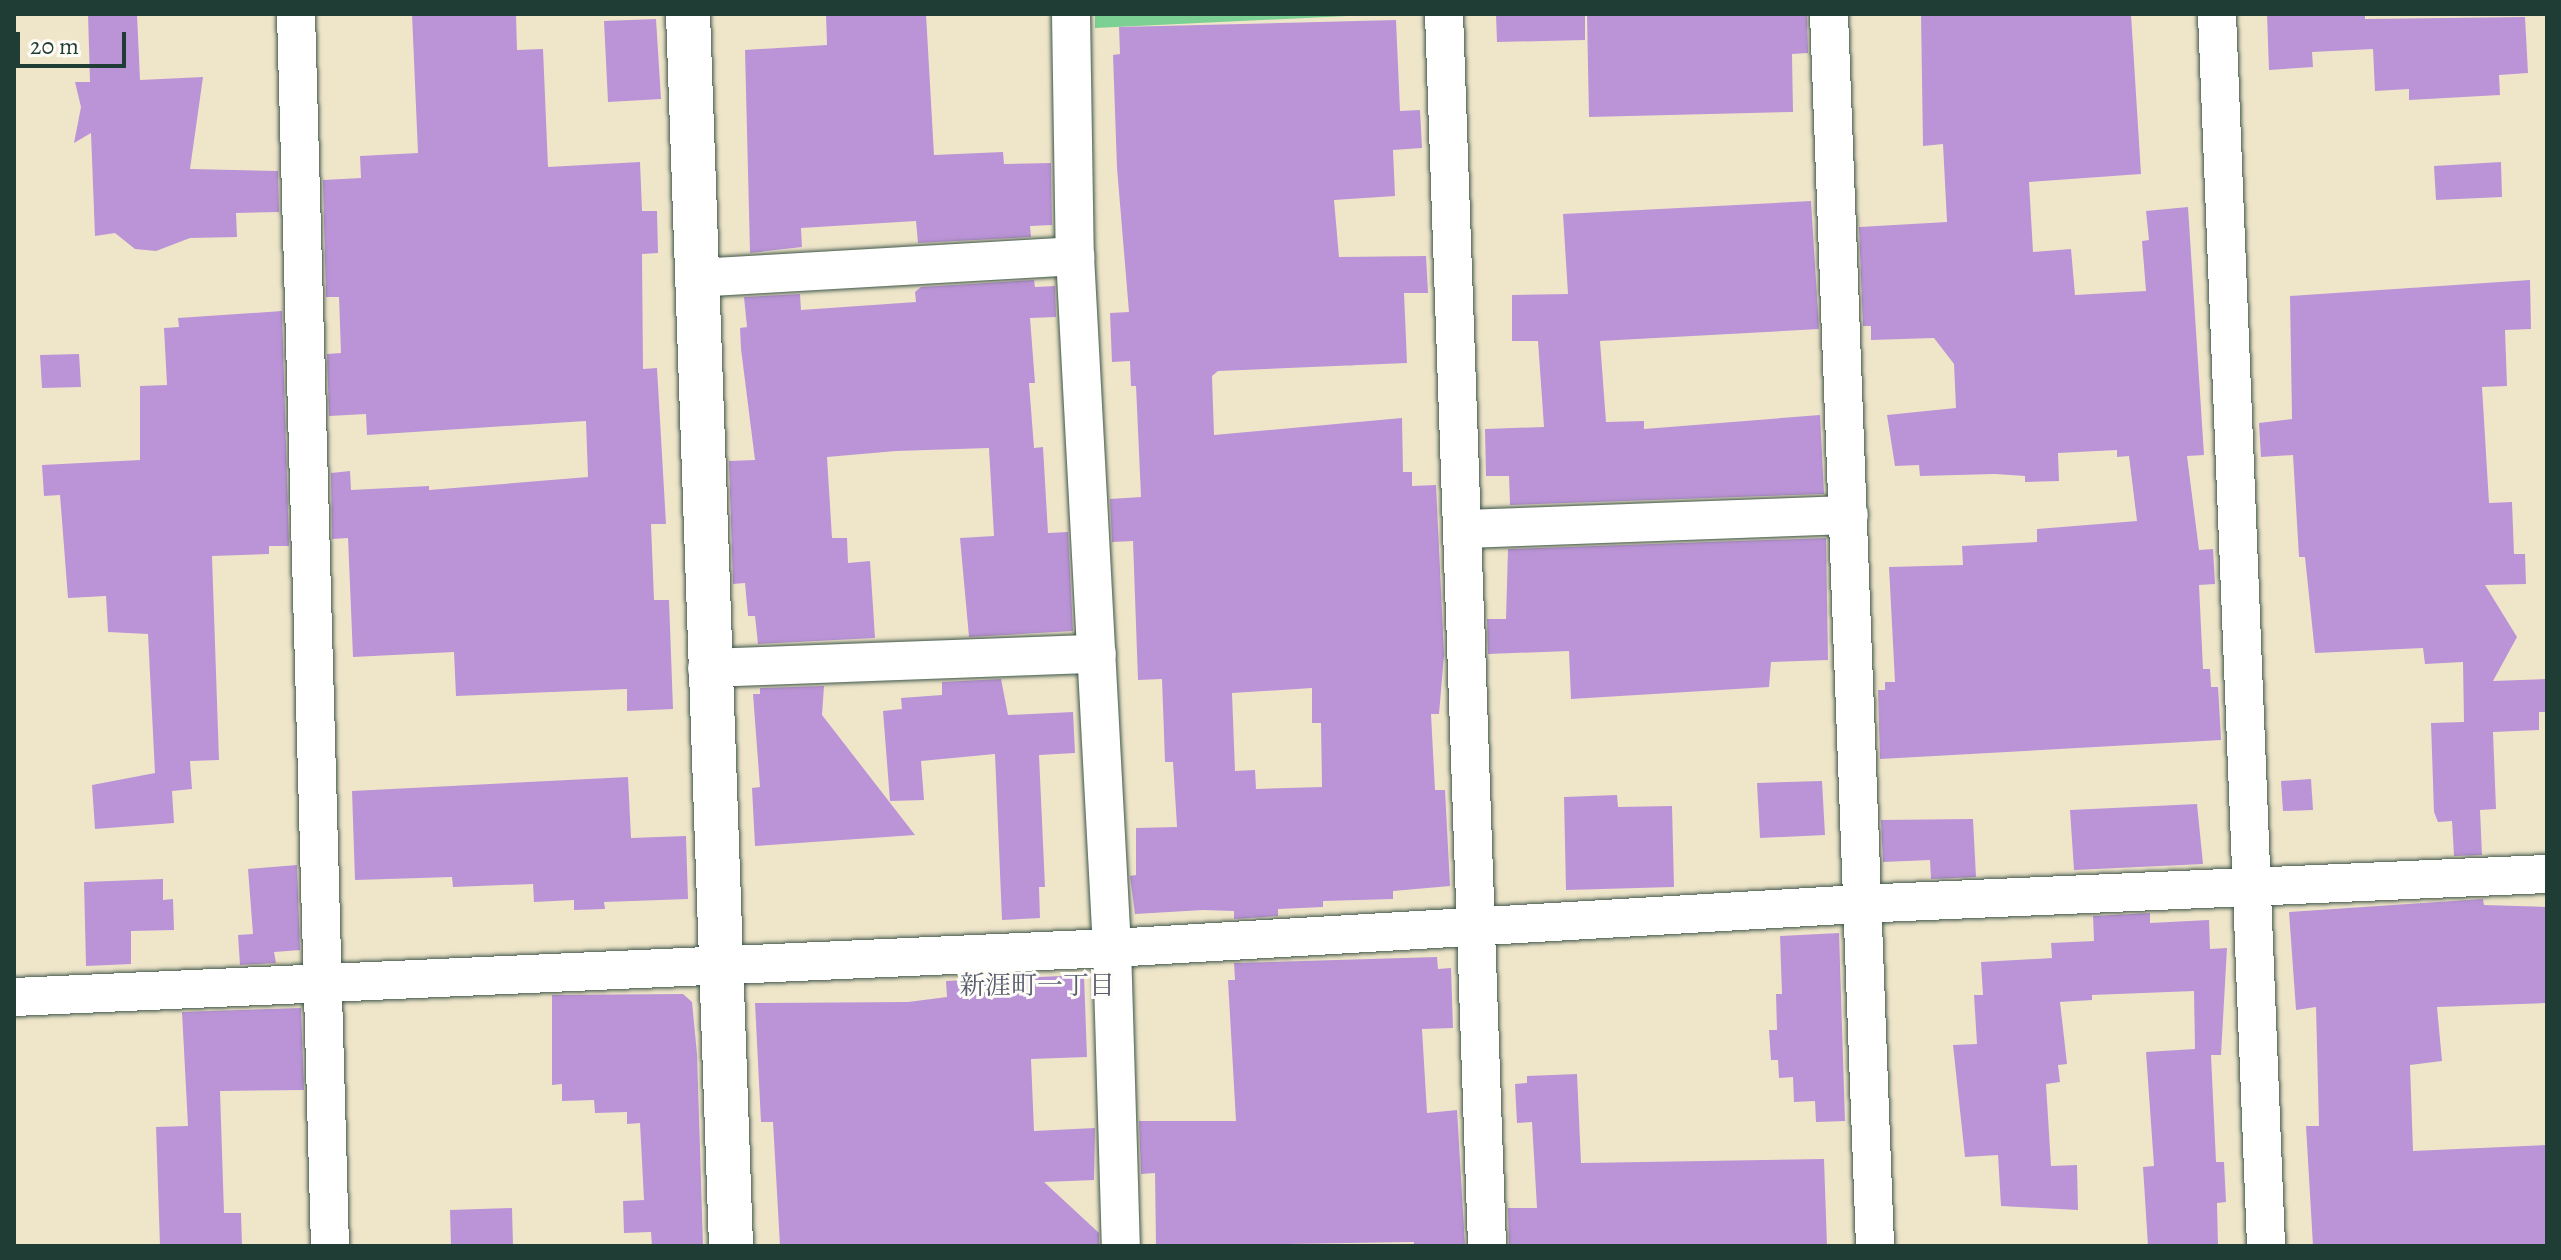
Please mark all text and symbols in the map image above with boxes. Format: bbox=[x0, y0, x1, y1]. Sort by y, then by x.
scale bar bbox=[20, 16, 130, 66]
text: 20 m bbox=[30, 30, 79, 62]
district label: 新涯町一丁目 bbox=[959, 970, 1115, 1002]

